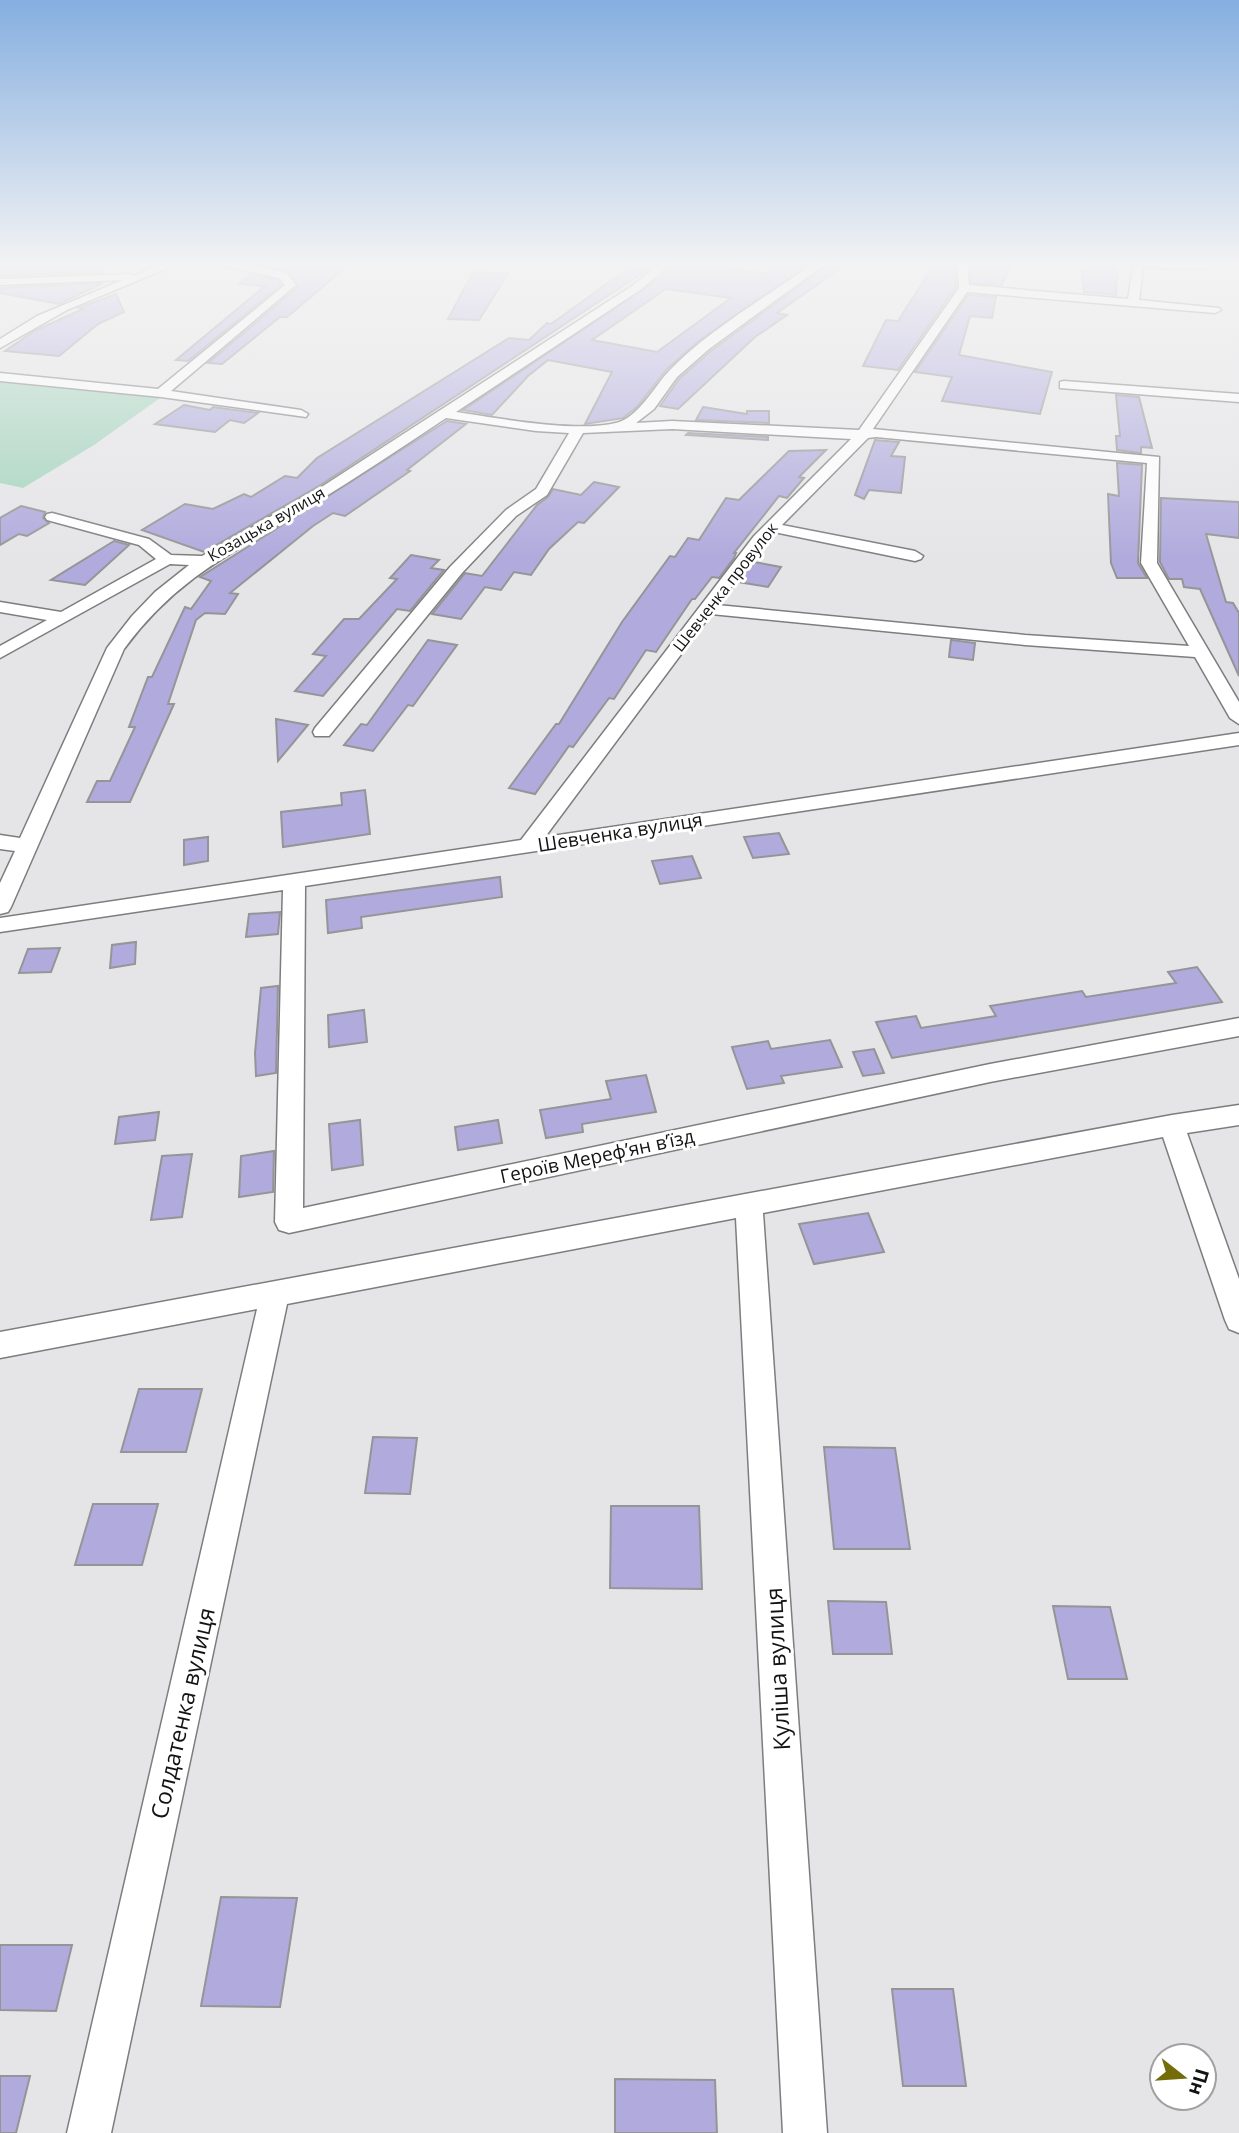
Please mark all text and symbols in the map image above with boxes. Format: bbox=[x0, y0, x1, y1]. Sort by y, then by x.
street label: Козацька вулиця bbox=[203, 481, 329, 567]
street label: Шевченка провулок bbox=[668, 517, 783, 656]
street label: Шевченка вулиця bbox=[536, 806, 704, 858]
street label: Героїв Мерефʼян вʼїзд bbox=[498, 1123, 696, 1189]
street label: Куліша вулиця bbox=[757, 1587, 797, 1751]
street label: Солдатенка вулиця bbox=[142, 1604, 222, 1822]
north arrow bbox=[1148, 2042, 1218, 2112]
text: Пн bbox=[1183, 2065, 1216, 2099]

